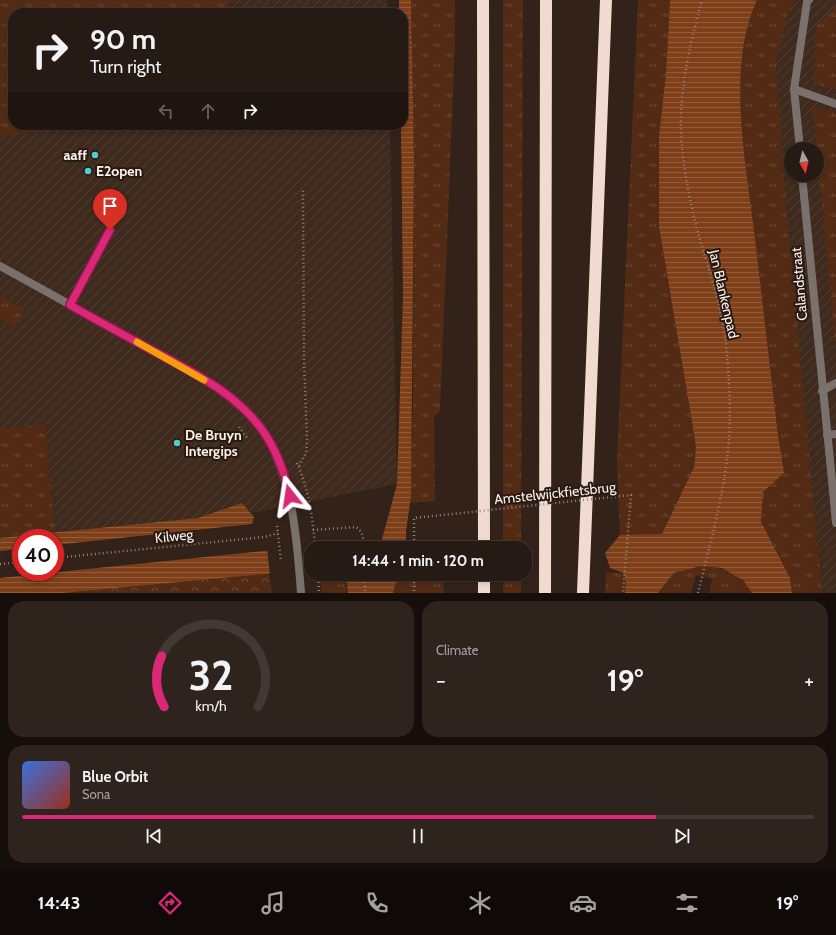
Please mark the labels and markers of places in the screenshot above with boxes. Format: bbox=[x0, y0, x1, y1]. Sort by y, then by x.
place label: aaff bbox=[64, 146, 87, 164]
marker: aaff bbox=[90, 150, 100, 160]
place label: E2open bbox=[96, 162, 142, 180]
marker: E2open bbox=[83, 166, 93, 176]
pin bbox=[93, 189, 127, 230]
place label: De Bruyn Intergips bbox=[185, 426, 242, 460]
marker: De Bruyn Intergips bbox=[172, 438, 182, 448]

